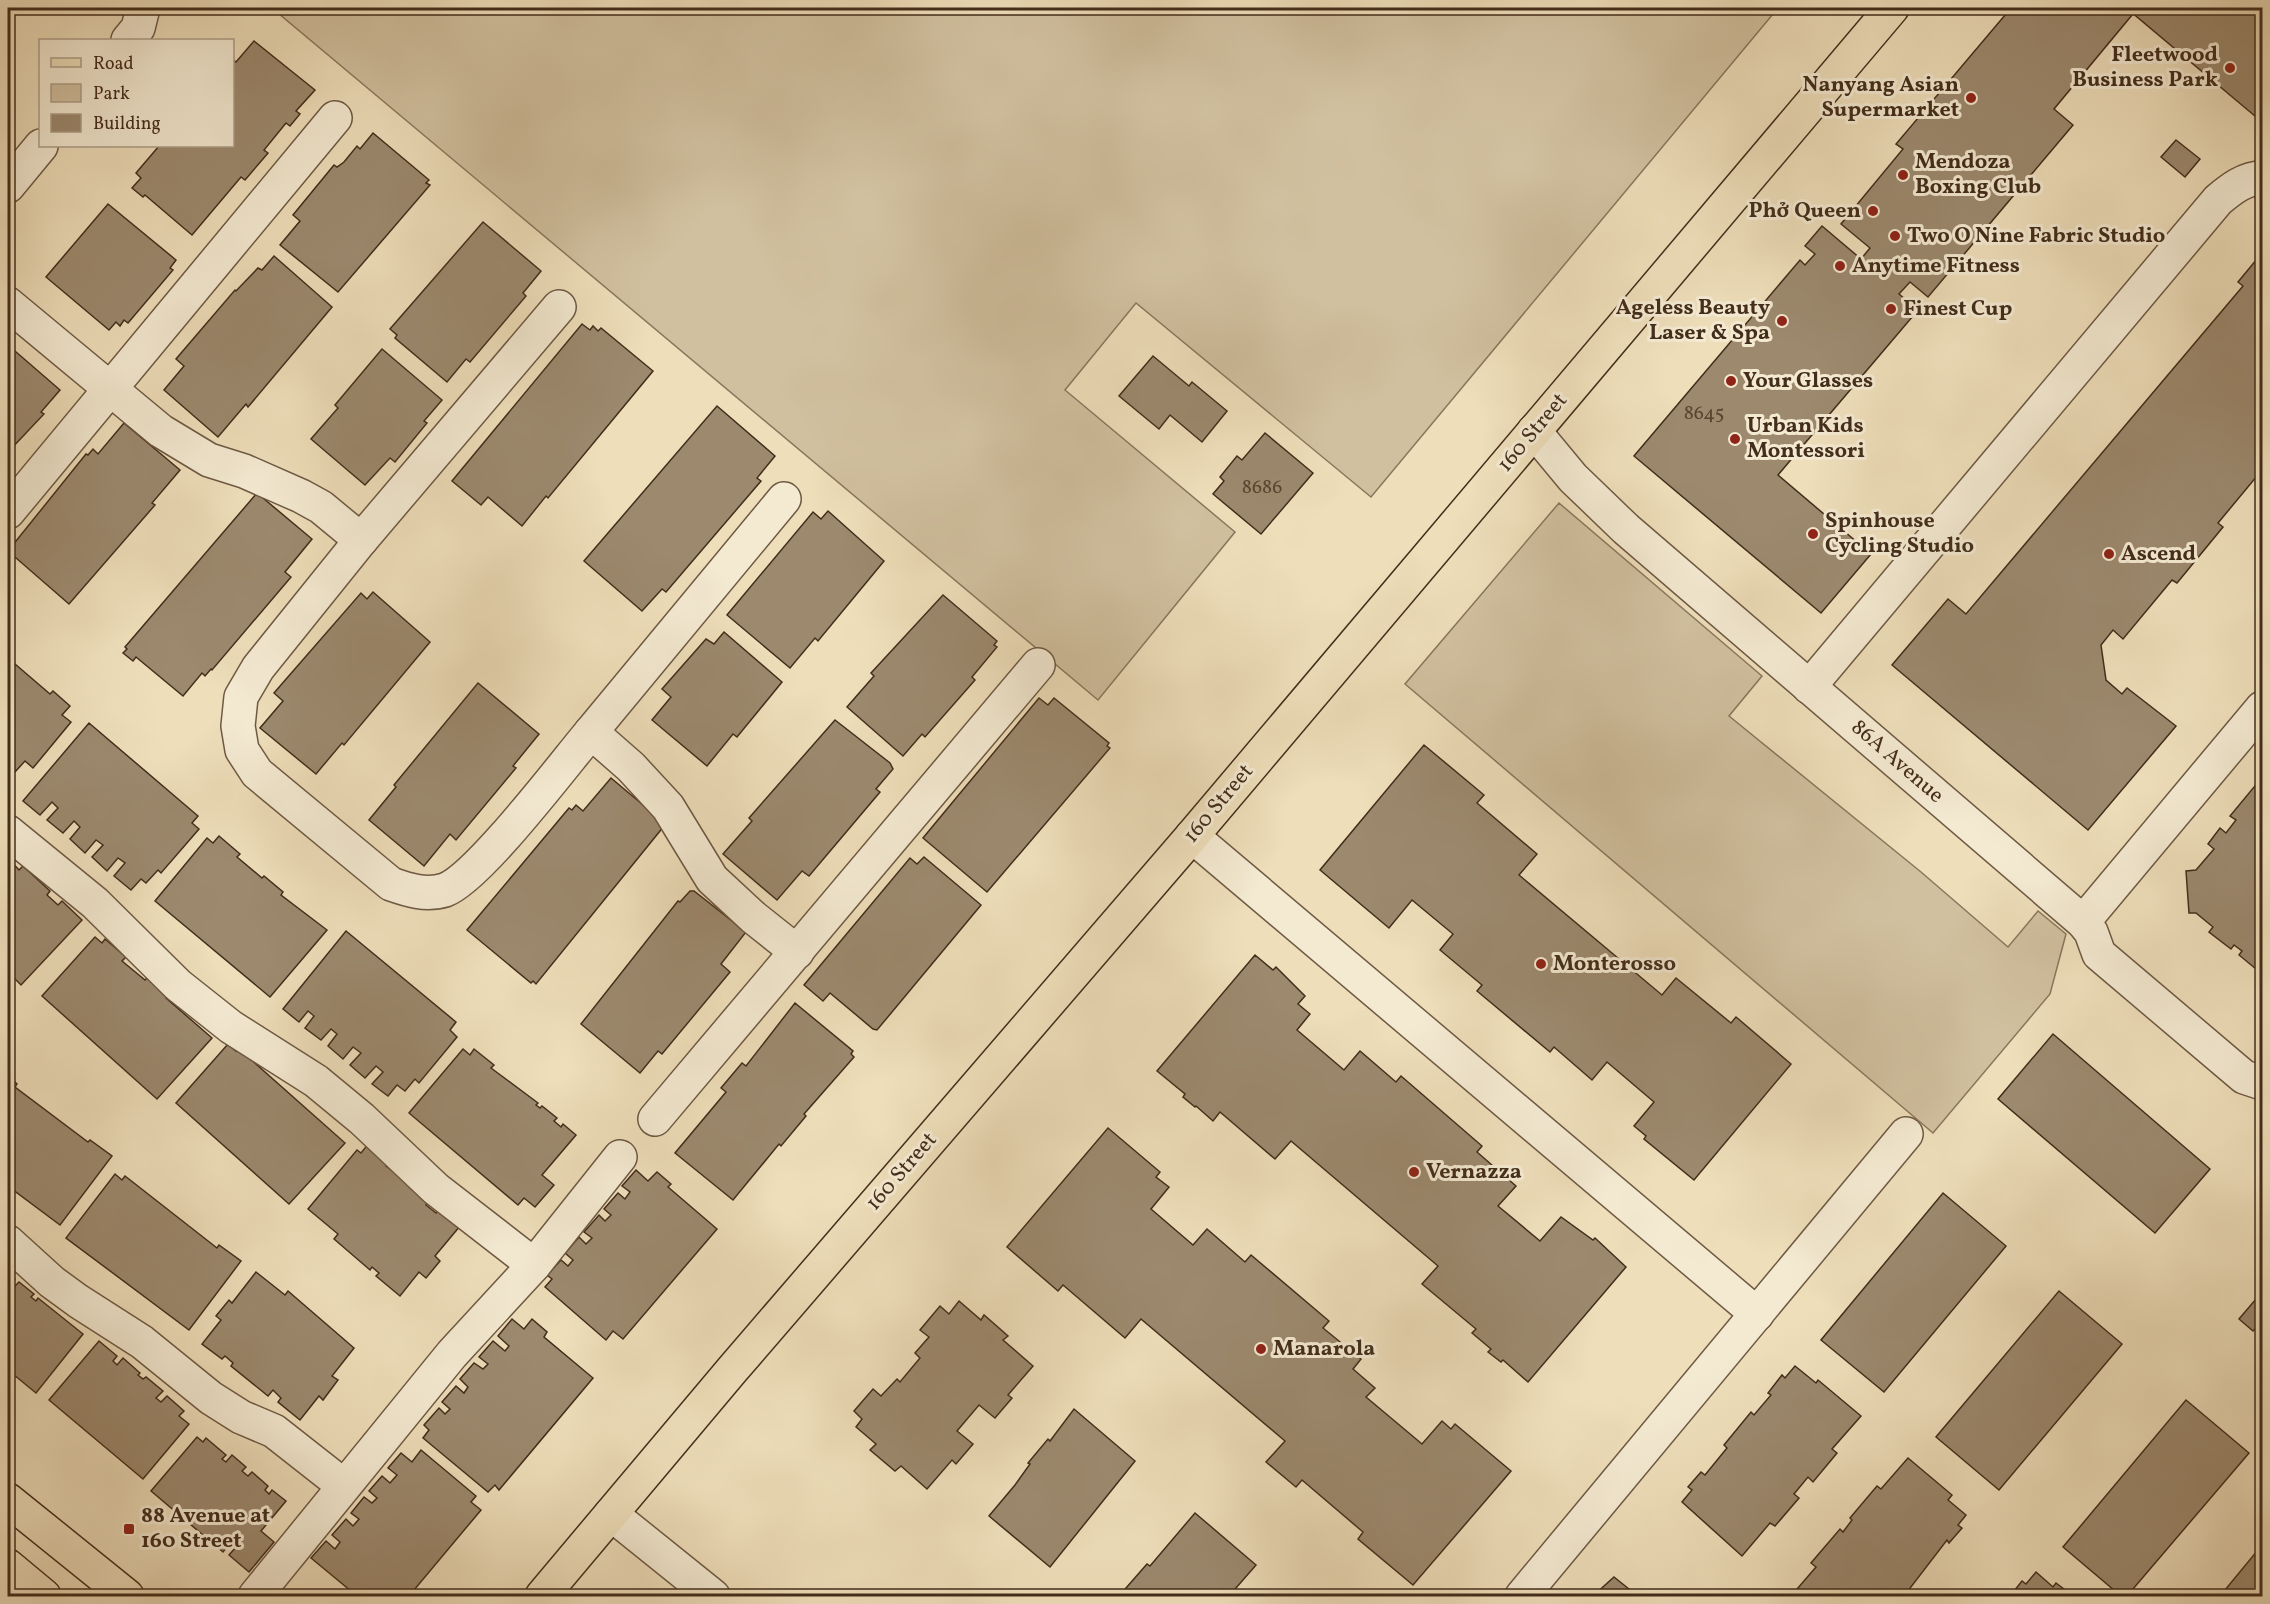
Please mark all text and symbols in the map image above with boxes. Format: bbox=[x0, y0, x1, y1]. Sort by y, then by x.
legend bbox=[39, 39, 234, 147]
place label: Fleetwood Business Park bbox=[2072, 40, 2218, 96]
text: Road bbox=[93, 52, 134, 77]
marker: Fleetwood Business Park bbox=[2223, 61, 2237, 75]
place label: Nanyang Asian Supermarket bbox=[1803, 70, 1959, 126]
text: Park bbox=[93, 82, 130, 107]
marker: Nanyang Asian Supermarket bbox=[1964, 91, 1978, 105]
text: Building bbox=[93, 112, 161, 137]
place label: Mendoza Boxing Club bbox=[1915, 147, 2041, 203]
marker: Mendoza Boxing Club bbox=[1896, 168, 1910, 182]
place label: Phở Queen bbox=[1748, 196, 1861, 227]
marker: Phở Queen bbox=[1866, 204, 1880, 218]
place label: Two O Nine Fabric Studio bbox=[1907, 221, 2165, 252]
marker: Two O Nine Fabric Studio bbox=[1888, 229, 1902, 243]
place label: Anytime Fitness bbox=[1852, 251, 2020, 282]
marker: Anytime Fitness bbox=[1833, 259, 1847, 273]
place label: Ageless Beauty Laser & Spa bbox=[1616, 293, 1771, 349]
place label: Finest Cup bbox=[1903, 294, 2013, 325]
marker: Finest Cup bbox=[1884, 302, 1898, 316]
marker: Ageless Beauty Laser & Spa bbox=[1775, 314, 1789, 328]
place label: Your Glasses bbox=[1743, 366, 1873, 397]
marker: Your Glasses bbox=[1724, 374, 1738, 388]
street label: 160 Street bbox=[1491, 386, 1576, 479]
house number: 8645 bbox=[1684, 400, 1724, 428]
place label: Urban Kids Montessori bbox=[1747, 411, 1865, 467]
marker: Urban Kids Montessori bbox=[1728, 432, 1742, 446]
house number: 8686 bbox=[1242, 474, 1282, 502]
place label: Spinhouse Cycling Studio bbox=[1825, 506, 1974, 562]
marker: Spinhouse Cycling Studio bbox=[1806, 527, 1820, 541]
place label: Ascend bbox=[2121, 539, 2196, 570]
marker: Ascend bbox=[2102, 547, 2116, 561]
street label: 86A Avenue bbox=[1844, 713, 1950, 811]
street label: 160 Street bbox=[1177, 757, 1262, 850]
place label: Monterosso bbox=[1553, 949, 1676, 980]
marker: Monterosso bbox=[1534, 957, 1548, 971]
street label: 160 Street bbox=[859, 1126, 945, 1218]
place label: Vernazza bbox=[1426, 1157, 1522, 1188]
marker: Vernazza bbox=[1407, 1165, 1421, 1179]
place label: Manarola bbox=[1273, 1334, 1375, 1365]
marker: Manarola bbox=[1254, 1342, 1268, 1356]
place label: 88 Avenue at 160 Street bbox=[141, 1501, 270, 1557]
marker: 88 Avenue at 160 Street bbox=[122, 1522, 136, 1536]

